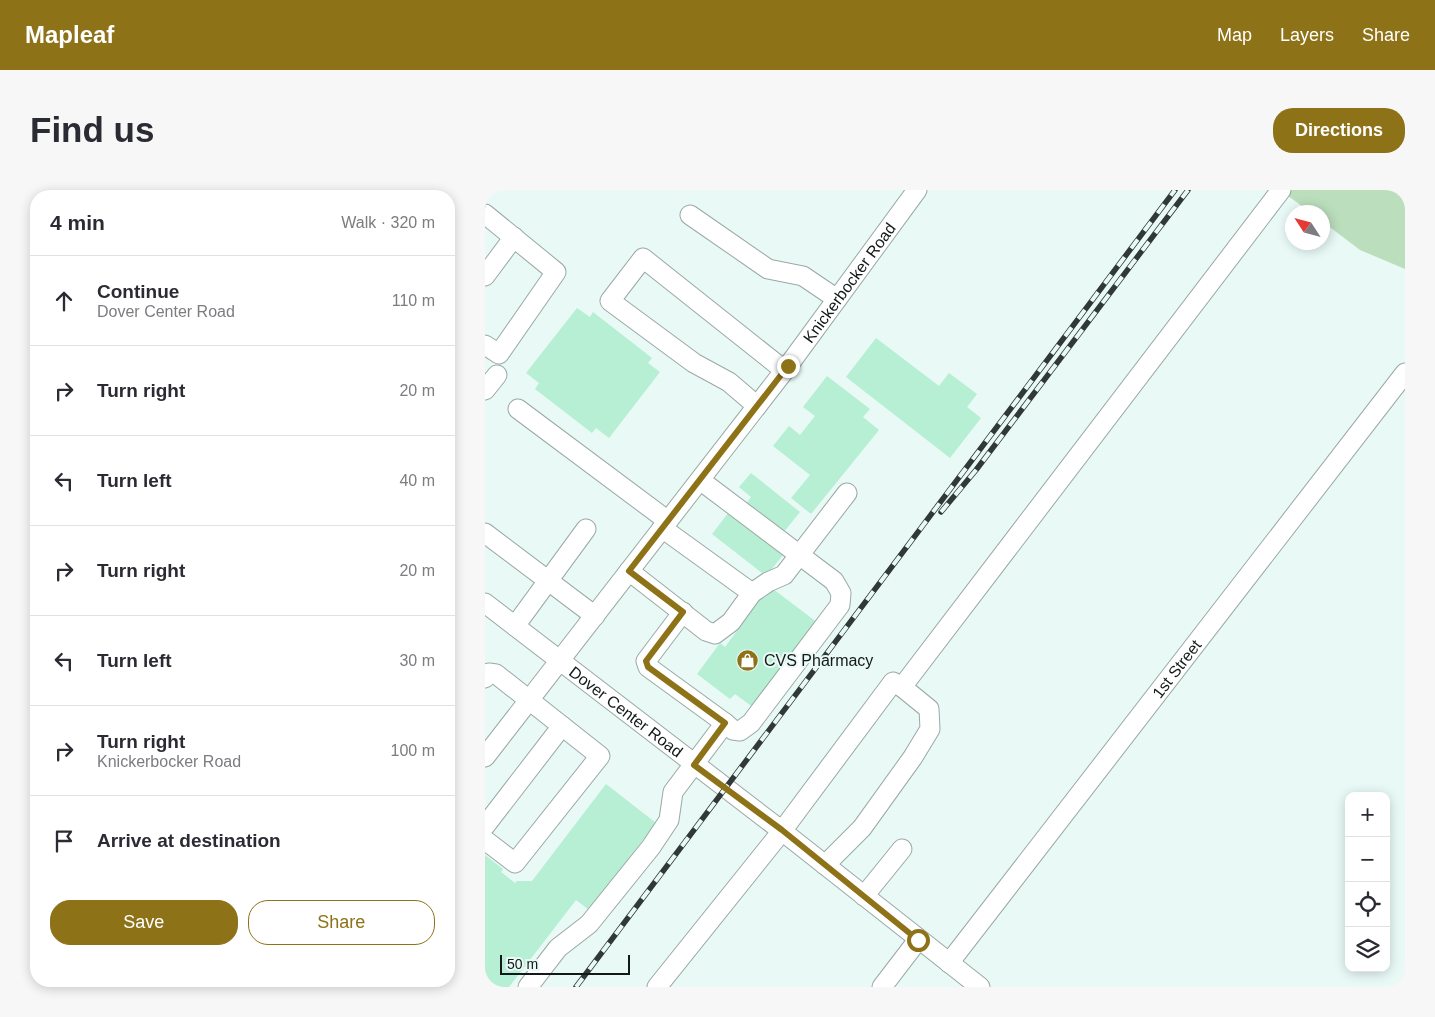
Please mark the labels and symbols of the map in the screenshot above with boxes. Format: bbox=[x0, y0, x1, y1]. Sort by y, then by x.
north arrow bbox=[1285, 205, 1330, 250]
street label: Knickerbocker Road bbox=[800, 220, 899, 346]
route end bbox=[777, 355, 800, 378]
street label: 1st Street bbox=[1149, 636, 1205, 701]
shop icon: CVS Pharmacy bbox=[736, 648, 760, 672]
place label: CVS Pharmacy bbox=[764, 652, 873, 669]
street label: Dover Center Road bbox=[566, 663, 686, 761]
route start bbox=[907, 929, 930, 952]
scale bar bbox=[500, 952, 630, 975]

